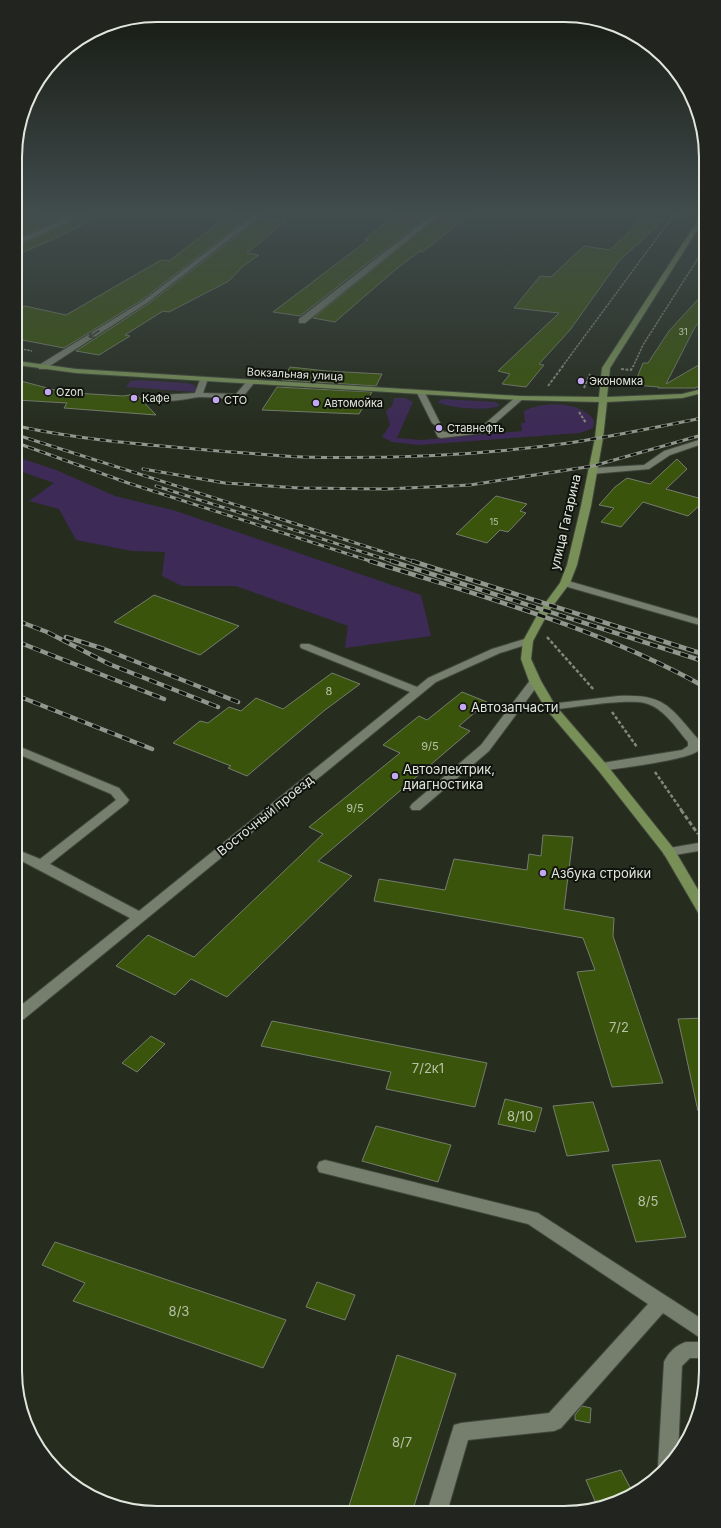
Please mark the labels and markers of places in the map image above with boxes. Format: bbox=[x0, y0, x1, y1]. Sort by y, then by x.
place label: Экономка bbox=[589, 374, 643, 388]
marker: Экономка bbox=[576, 376, 586, 386]
place label: Ozon bbox=[56, 385, 83, 399]
marker: Ozon bbox=[43, 387, 53, 397]
place label: Кафе bbox=[142, 391, 170, 405]
marker: Кафе bbox=[129, 393, 139, 403]
place label: СТО bbox=[224, 393, 247, 407]
marker: СТО bbox=[211, 395, 221, 405]
place label: Автомойка bbox=[324, 396, 383, 410]
marker: Автомойка bbox=[311, 398, 321, 408]
place label: Ставнефть bbox=[447, 421, 505, 435]
marker: Ставнефть bbox=[434, 423, 444, 433]
place label: Автозапчасти bbox=[471, 699, 559, 715]
marker: Автозапчасти bbox=[458, 702, 468, 712]
place label: Автоэлектрик, диагностика bbox=[403, 761, 495, 792]
marker: Автоэлектрик, диагностика bbox=[390, 771, 400, 781]
place label: Азбука стройки bbox=[551, 865, 651, 881]
marker: Азбука стройки bbox=[538, 868, 548, 878]

